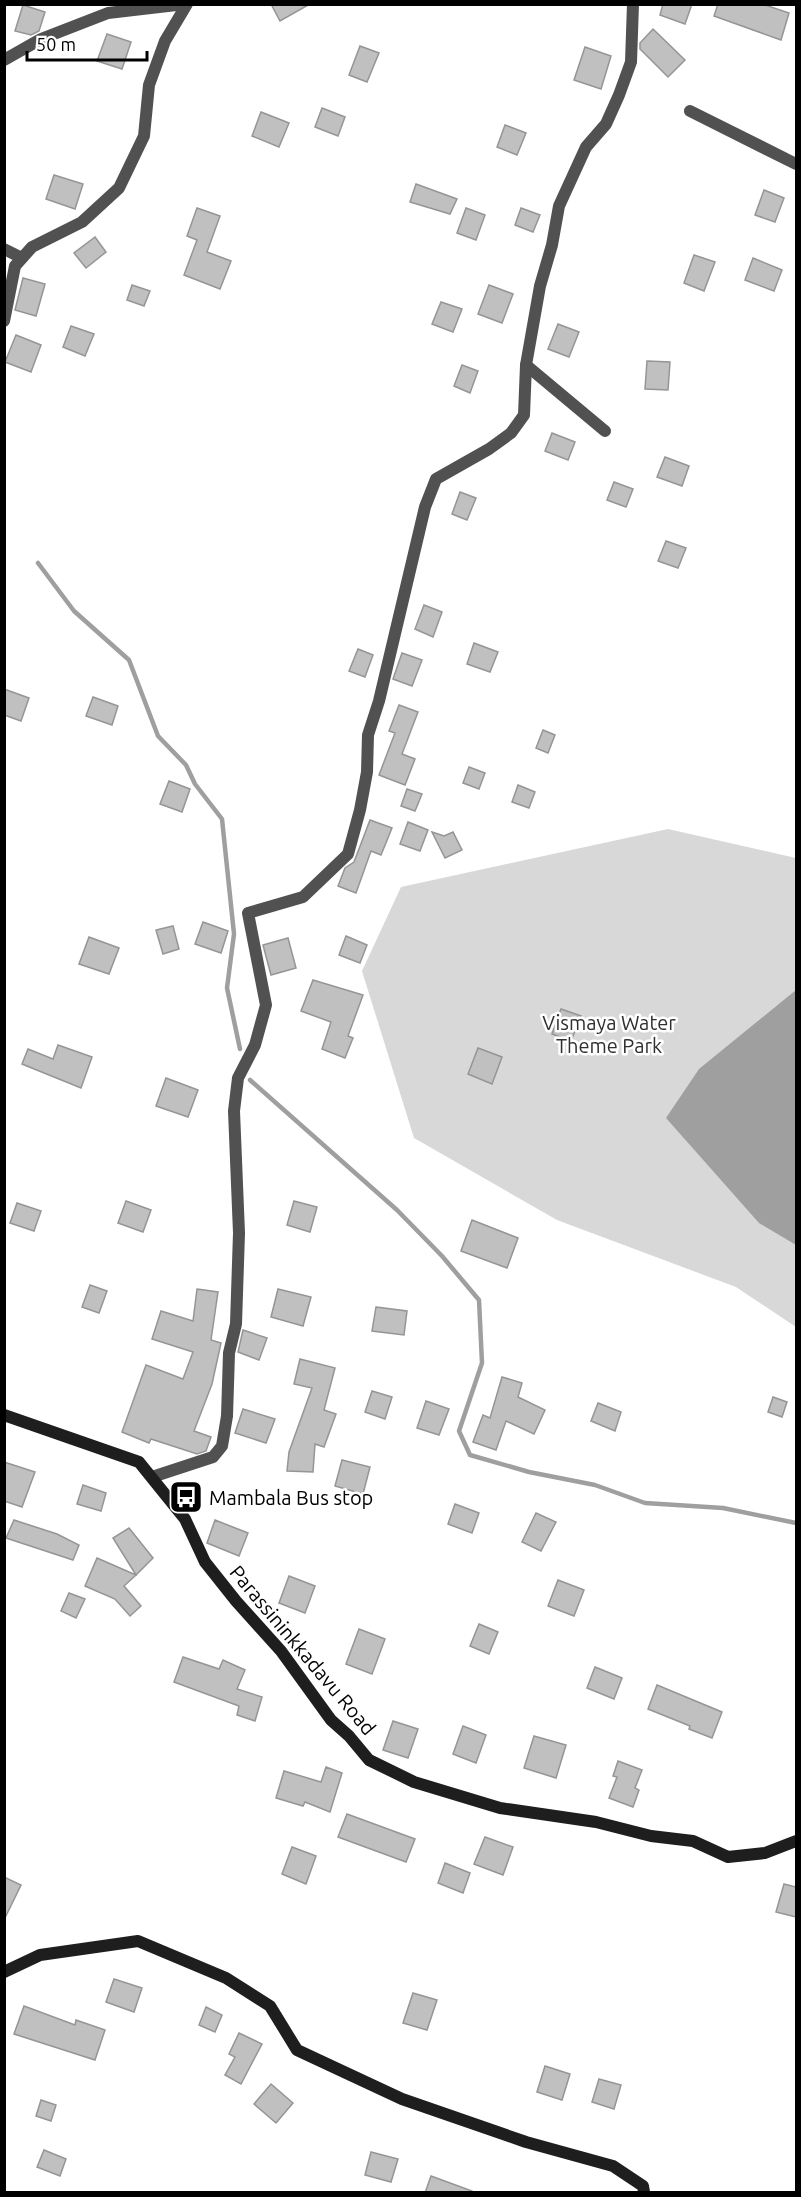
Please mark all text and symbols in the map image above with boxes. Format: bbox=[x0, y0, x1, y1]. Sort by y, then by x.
scale bar bbox=[27, 24, 147, 62]
text: 50 m bbox=[36, 34, 76, 54]
park label: Vismaya Water Theme Park bbox=[542, 1011, 676, 1057]
bus stop icon: Mambala Bus stop bbox=[168, 1479, 204, 1515]
place label: Mambala Bus stop bbox=[209, 1486, 373, 1509]
street label: Parassininkkadavu Road bbox=[225, 1561, 381, 1739]

